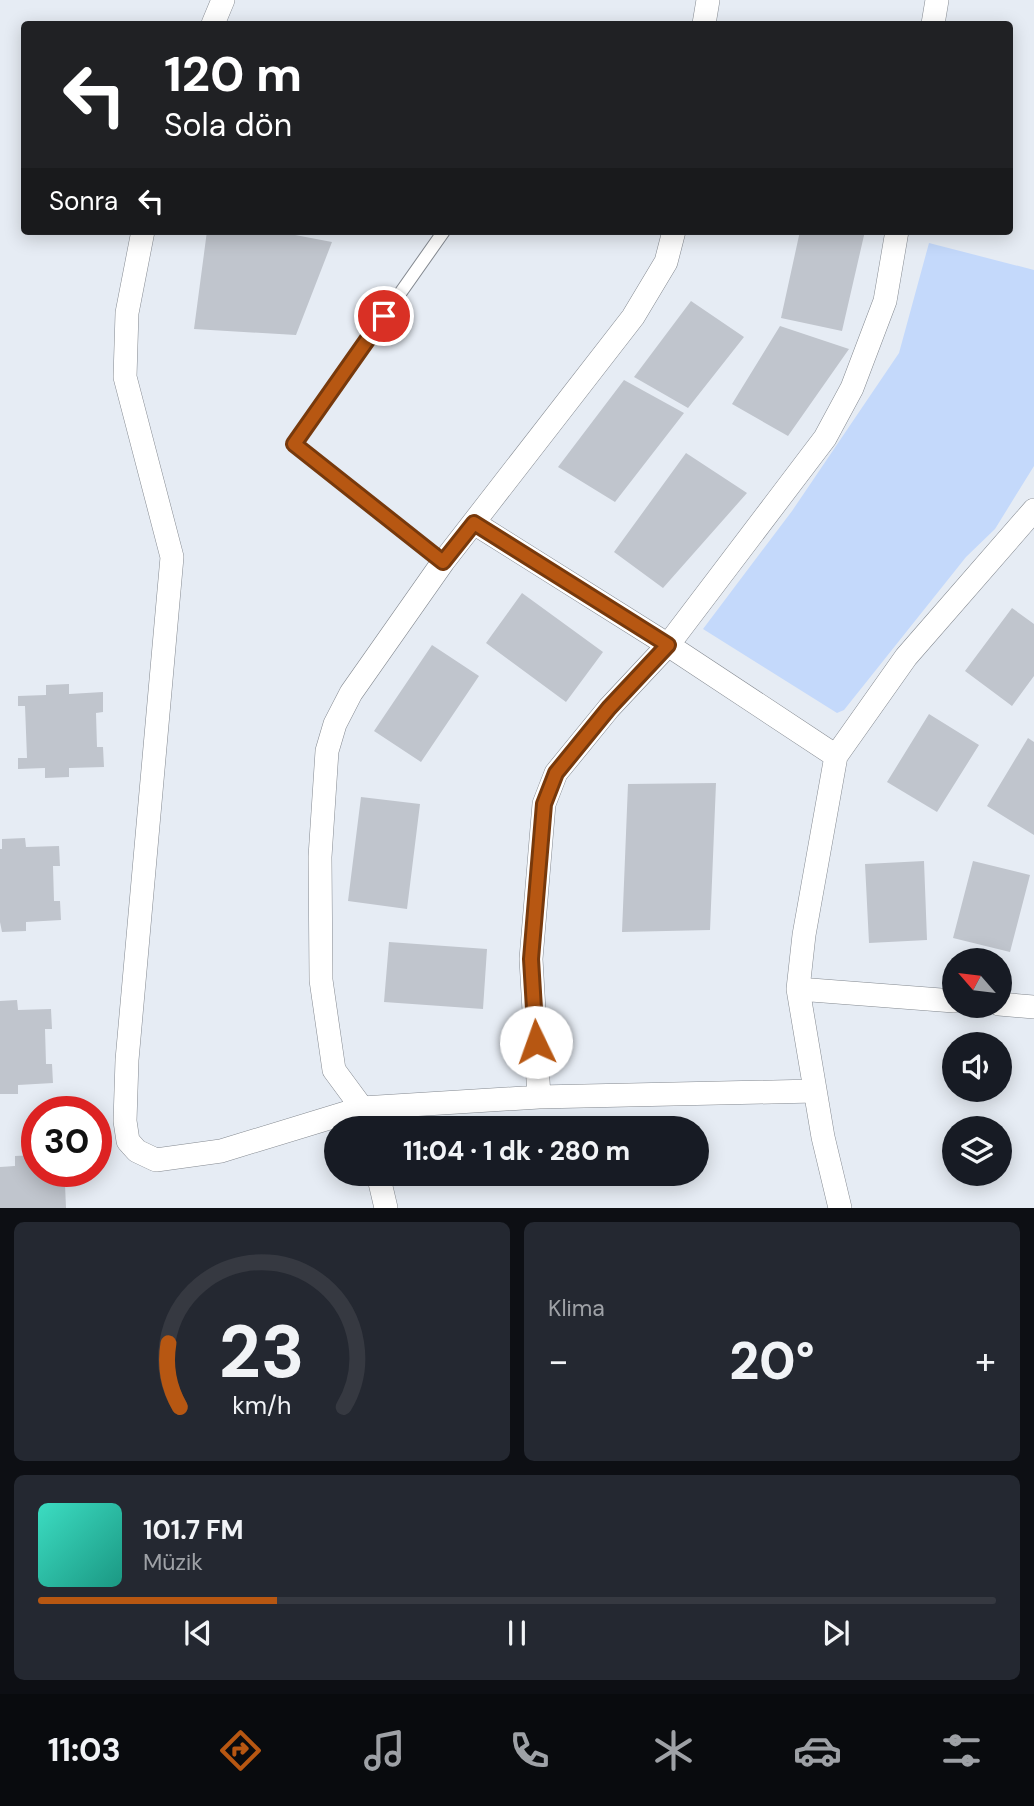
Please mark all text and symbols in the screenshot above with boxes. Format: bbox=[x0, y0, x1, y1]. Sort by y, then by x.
text: 120 m bbox=[164, 42, 302, 106]
icon: left bbox=[49, 49, 140, 140]
text: Sola dön bbox=[164, 104, 292, 146]
icon: left bbox=[132, 182, 170, 220]
text: Sonra bbox=[49, 184, 118, 218]
pin bbox=[354, 286, 414, 346]
icon: arrive bbox=[365, 297, 403, 335]
north arrow bbox=[942, 948, 1012, 1018]
map controls bbox=[942, 948, 1012, 1186]
position arrow bbox=[499, 1005, 573, 1079]
button: sound bbox=[942, 1032, 1012, 1102]
speed limit sign: 30 bbox=[21, 1096, 112, 1187]
button: layers bbox=[942, 1116, 1012, 1186]
text: 11:04 · 1 dk · 280 m bbox=[403, 1134, 630, 1168]
text: Klima bbox=[548, 1293, 605, 1323]
text: 23 bbox=[219, 1306, 305, 1401]
text: 20° bbox=[729, 1327, 815, 1395]
text: − bbox=[548, 1336, 569, 1386]
text: + bbox=[975, 1336, 996, 1386]
text: km/h bbox=[232, 1389, 292, 1422]
text: 101.7 FM bbox=[143, 1513, 244, 1547]
text: Müzik bbox=[143, 1547, 203, 1577]
icon: previous bbox=[179, 1614, 217, 1652]
icon: pause bbox=[498, 1614, 536, 1652]
icon: next bbox=[817, 1614, 855, 1652]
icon: directions bbox=[216, 1726, 265, 1775]
icon: music bbox=[360, 1726, 409, 1775]
icon: phone bbox=[505, 1726, 554, 1775]
icon: climate bbox=[649, 1726, 698, 1775]
icon: car bbox=[793, 1726, 842, 1775]
icon: filters bbox=[937, 1726, 986, 1775]
text: 11:03 bbox=[48, 1729, 121, 1771]

